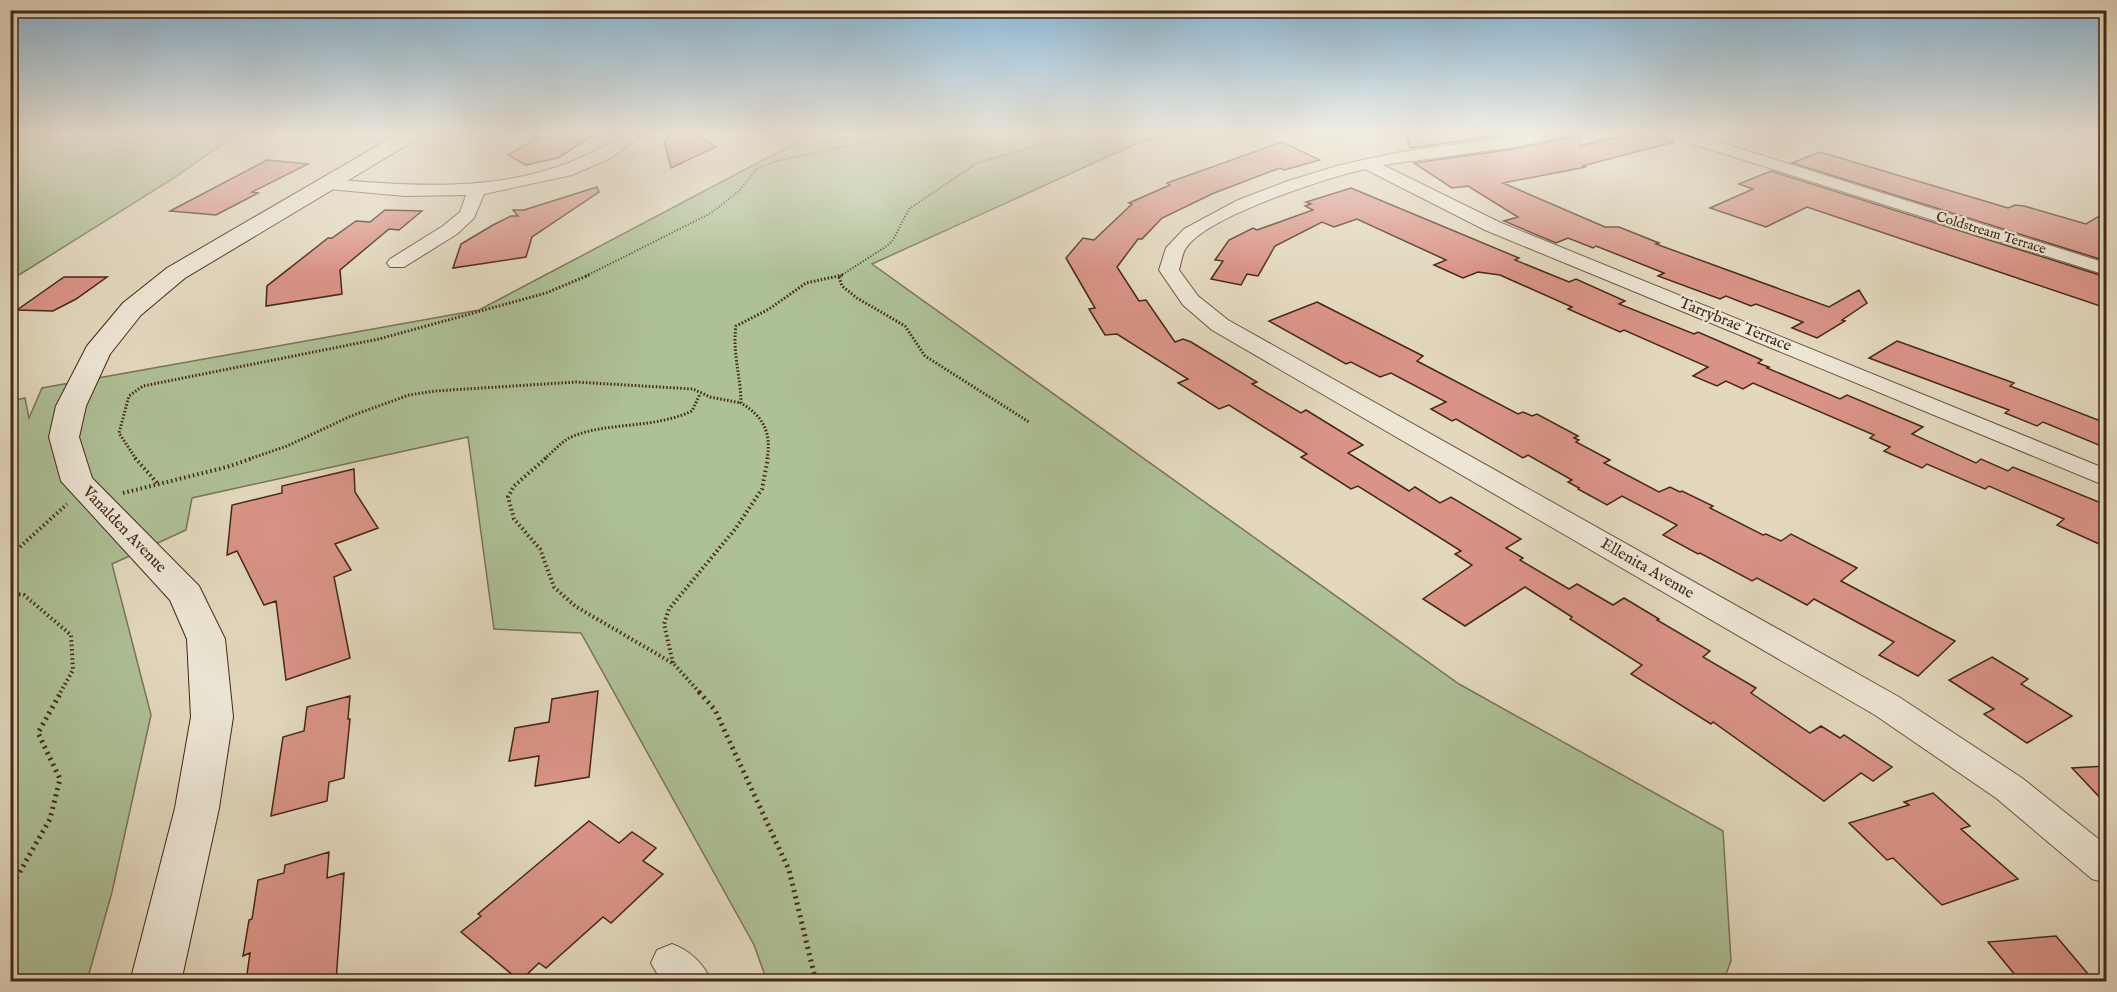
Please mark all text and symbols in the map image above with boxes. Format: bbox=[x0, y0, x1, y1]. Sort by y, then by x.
street label: Coldstream Terrace bbox=[1934, 208, 2049, 258]
street label: Tarrybrae Terrace bbox=[1676, 293, 1794, 357]
street label: Vanalden Avenue bbox=[77, 482, 170, 578]
street label: Ellenita Avenue bbox=[1597, 534, 1697, 604]

